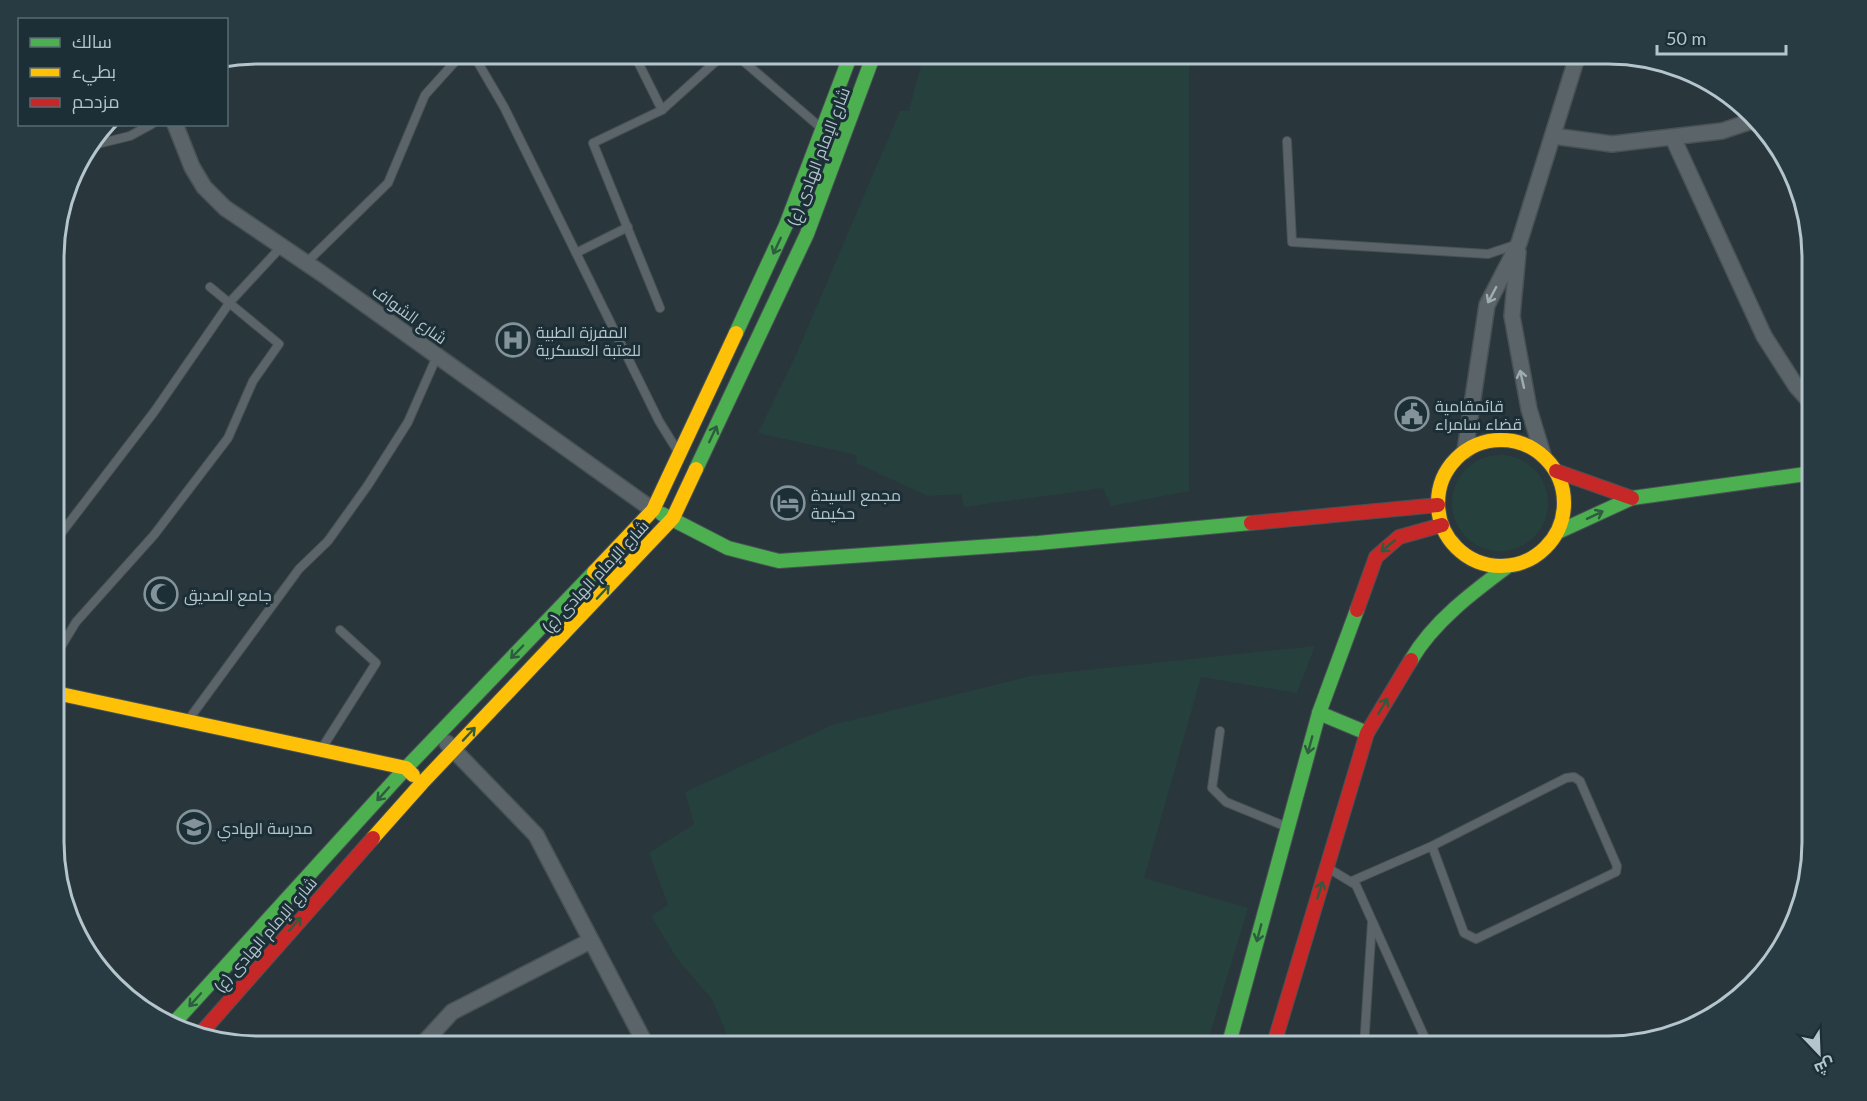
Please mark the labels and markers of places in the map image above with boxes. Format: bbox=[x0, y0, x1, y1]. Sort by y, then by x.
hospital icon: المفرزة الطبية للعتبة العسكرية bbox=[495, 322, 531, 358]
place label: المفرزة الطبية للعتبة العسكرية bbox=[536, 322, 641, 360]
public building icon: قائمقامية قضاء سامراء bbox=[1394, 396, 1430, 432]
place label: قائمقامية قضاء سامراء bbox=[1435, 396, 1522, 434]
hotel icon: مجمع السيدة حكيمة bbox=[770, 485, 806, 521]
place label: مجمع السيدة حكيمة bbox=[811, 485, 901, 523]
mosque icon: جامع الصديق bbox=[143, 576, 179, 612]
place label: جامع الصديق bbox=[184, 585, 272, 607]
school or university icon: مدرسة الهادي bbox=[176, 809, 212, 845]
place label: مدرسة الهادي bbox=[217, 818, 313, 842]

